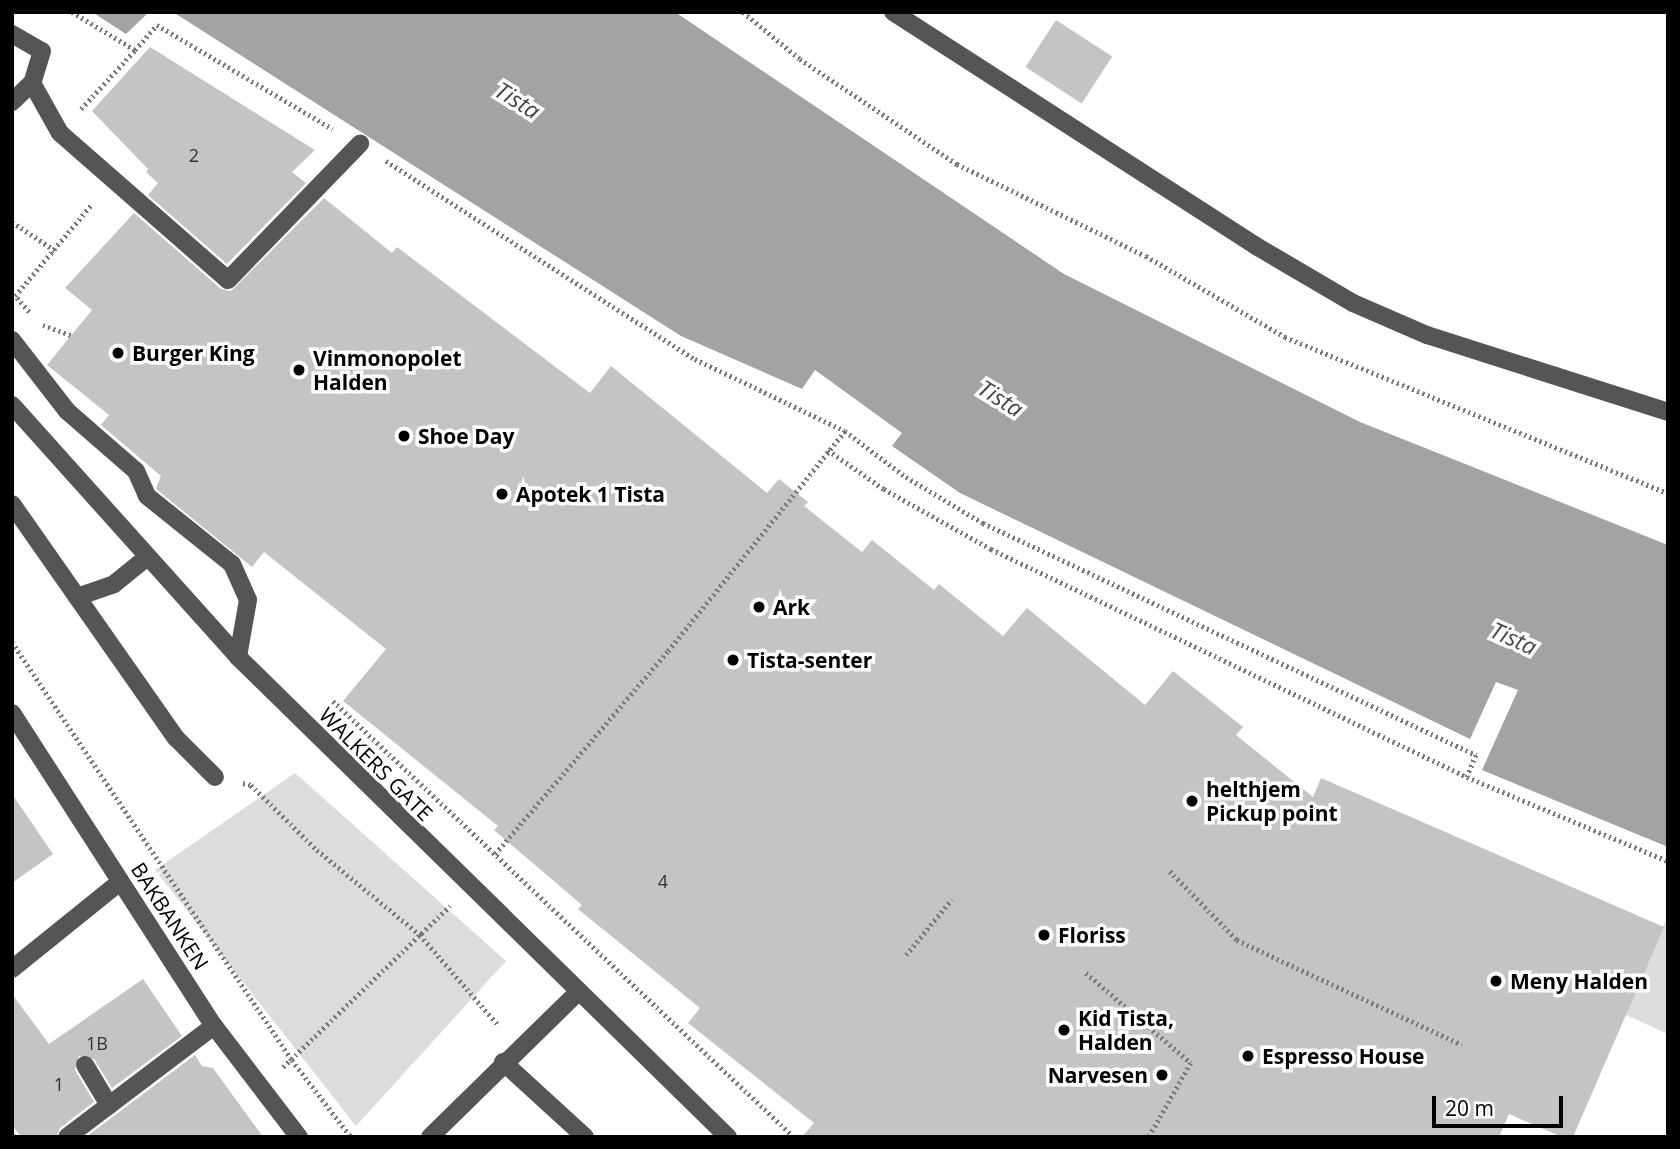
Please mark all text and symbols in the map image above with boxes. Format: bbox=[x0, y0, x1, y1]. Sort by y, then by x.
water label: Tista bbox=[490, 76, 546, 124]
house number: 2 bbox=[189, 144, 199, 166]
place label: Burger King bbox=[132, 340, 255, 366]
marker: Burger King bbox=[110, 345, 126, 361]
place label: Vinmonopolet Halden bbox=[313, 345, 462, 395]
marker: Vinmonopolet Halden bbox=[291, 362, 307, 378]
water label: Tista bbox=[973, 374, 1029, 422]
place label: Shoe Day bbox=[418, 423, 514, 449]
marker: Shoe Day bbox=[396, 428, 412, 444]
place label: Apotek 1 Tista bbox=[516, 481, 665, 507]
marker: Apotek 1 Tista bbox=[494, 486, 510, 502]
place label: Ark bbox=[773, 594, 810, 620]
marker: Ark bbox=[751, 599, 767, 615]
water label: Tista bbox=[1487, 616, 1541, 660]
place label: Tista-senter bbox=[747, 647, 872, 673]
marker: Tista-senter bbox=[725, 652, 741, 668]
street label: WALKERS GATE bbox=[314, 702, 438, 826]
place label: helthjem Pickup point bbox=[1206, 776, 1338, 826]
marker: helthjem Pickup point bbox=[1184, 793, 1200, 809]
street label: BAKBANKEN bbox=[126, 858, 214, 974]
house number: 4 bbox=[658, 870, 668, 892]
place label: Floriss bbox=[1058, 922, 1126, 948]
marker: Floriss bbox=[1036, 927, 1052, 943]
place label: Meny Halden bbox=[1510, 968, 1648, 994]
marker: Meny Halden bbox=[1488, 973, 1504, 989]
place label: Kid Tista, Halden bbox=[1078, 1005, 1174, 1055]
marker: Kid Tista, Halden bbox=[1056, 1022, 1072, 1038]
house number: 1B bbox=[86, 1032, 108, 1054]
place label: Espresso House bbox=[1262, 1043, 1424, 1069]
marker: Espresso House bbox=[1240, 1048, 1256, 1064]
place label: Narvesen bbox=[1048, 1062, 1148, 1088]
marker: Narvesen bbox=[1154, 1067, 1170, 1083]
house number: 1 bbox=[54, 1073, 64, 1095]
scale bar bbox=[1435, 1082, 1566, 1126]
text: 20 m bbox=[1445, 1094, 1494, 1122]

